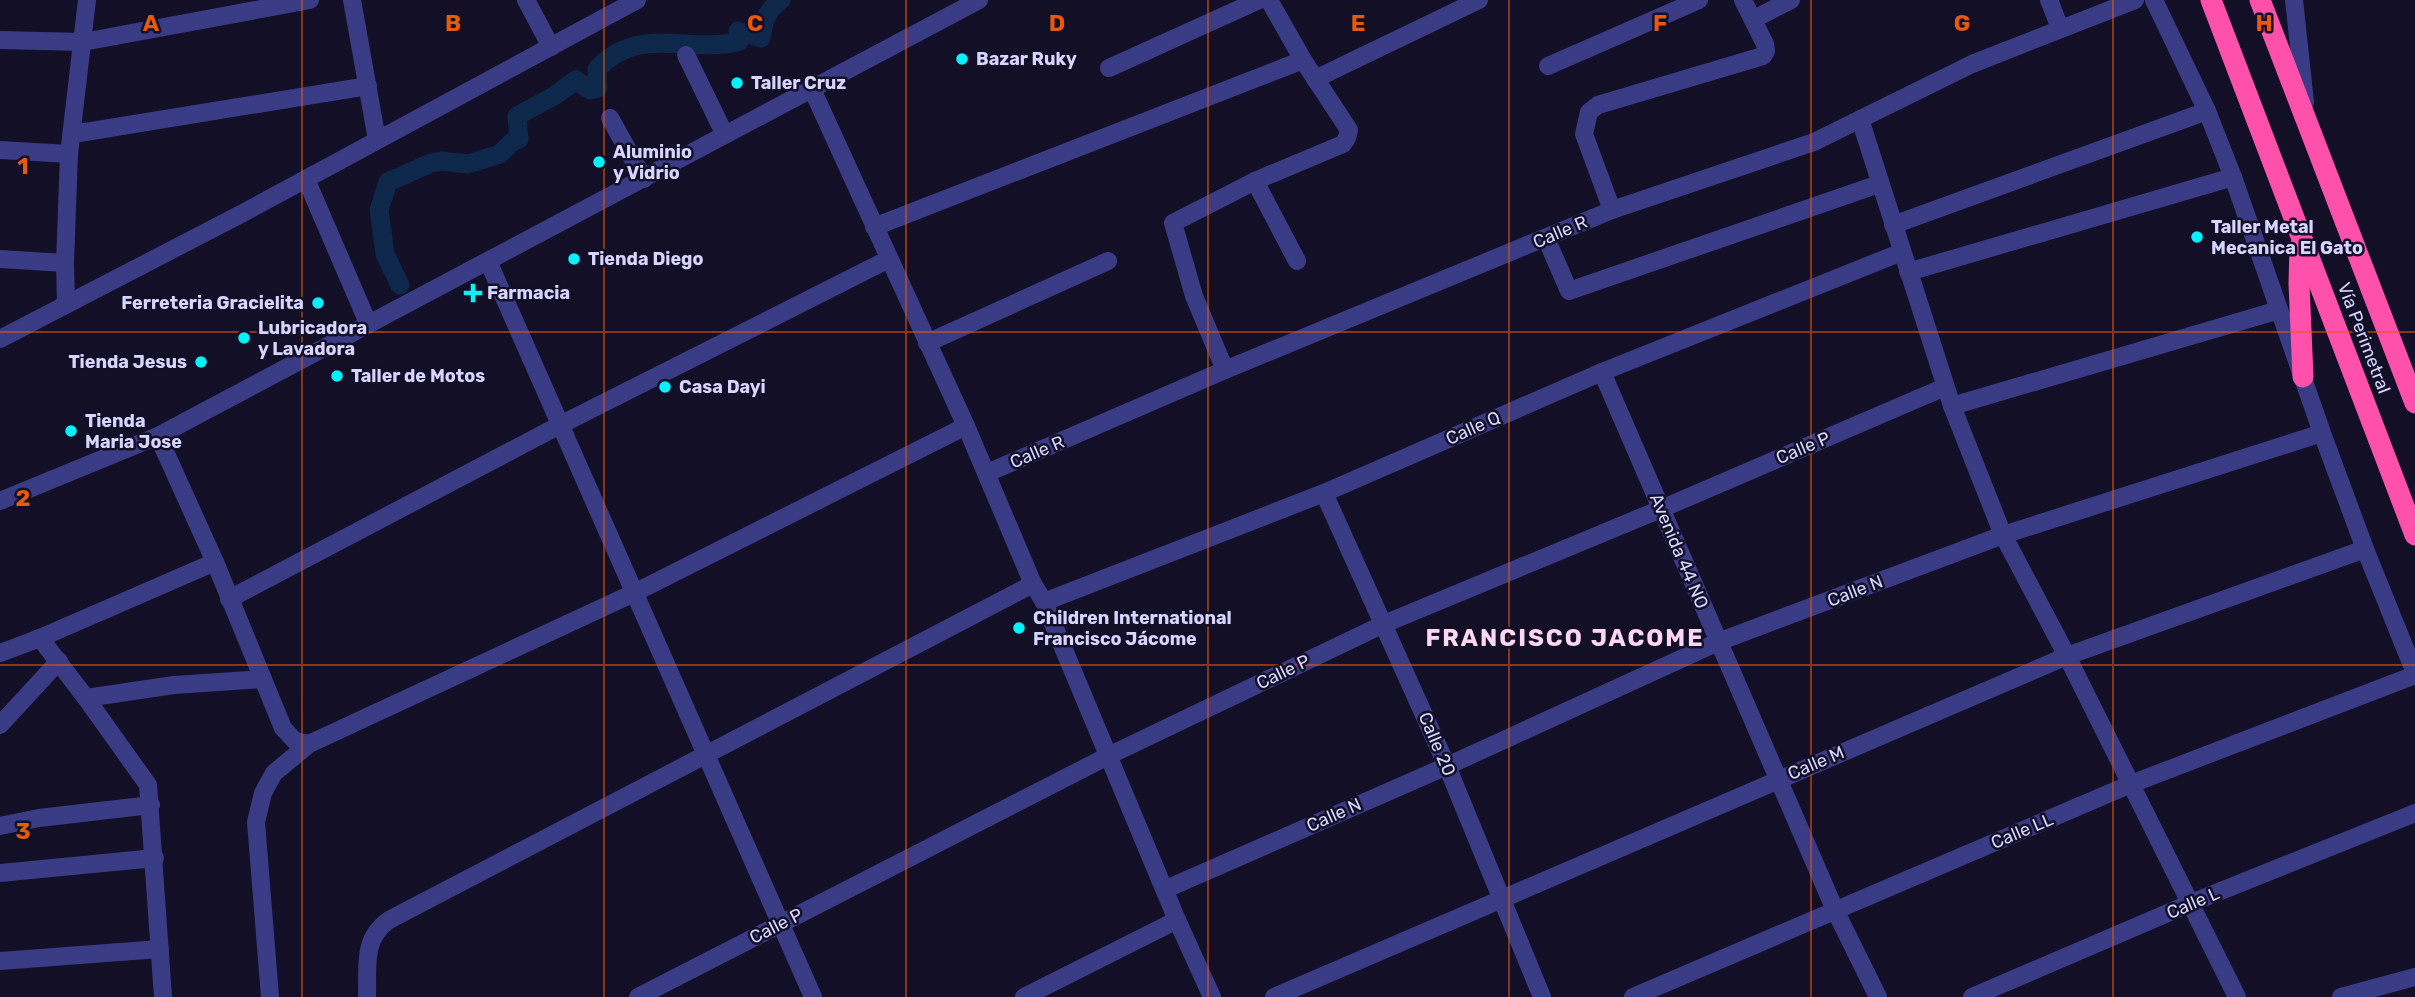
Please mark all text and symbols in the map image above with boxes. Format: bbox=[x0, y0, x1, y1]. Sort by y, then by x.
text: A bbox=[143, 9, 160, 37]
text: B bbox=[445, 9, 461, 37]
text: C bbox=[747, 9, 763, 37]
text: D bbox=[1049, 9, 1065, 37]
text: E bbox=[1351, 9, 1365, 37]
text: F bbox=[1653, 9, 1667, 37]
text: G bbox=[1954, 9, 1970, 37]
text: H bbox=[2255, 9, 2273, 37]
place label: Bazar Ruky bbox=[976, 48, 1077, 70]
marker: Bazar Ruky bbox=[954, 51, 970, 67]
place label: Taller Cruz bbox=[751, 72, 846, 94]
marker: Taller Cruz bbox=[729, 75, 745, 91]
place label: Aluminio y Vidrio bbox=[613, 141, 692, 184]
text: 1 bbox=[17, 152, 29, 180]
marker: Aluminio y Vidrio bbox=[591, 154, 607, 170]
street label: Calle R bbox=[1529, 211, 1591, 253]
place label: Taller Metal Mecanica El Gato bbox=[2211, 216, 2363, 259]
marker: Taller Metal Mecanica El Gato bbox=[2189, 229, 2205, 245]
place label: Tienda Diego bbox=[588, 248, 704, 270]
marker: Tienda Diego bbox=[566, 251, 582, 267]
street label: Vía Perimetral bbox=[2333, 279, 2395, 397]
place label: Farmacia bbox=[487, 282, 570, 304]
marker: Farmacia bbox=[465, 285, 481, 301]
place label: Ferreteria Gracielita bbox=[121, 292, 304, 314]
marker: Ferreteria Gracielita bbox=[310, 295, 326, 311]
place label: Lubricadora y Lavadora bbox=[258, 317, 367, 360]
marker: Lubricadora y Lavadora bbox=[236, 330, 252, 346]
place label: Tienda Jesus bbox=[68, 351, 187, 373]
marker: Tienda Jesus bbox=[193, 354, 209, 370]
place label: Taller de Motos bbox=[351, 365, 485, 387]
marker: Taller de Motos bbox=[329, 368, 345, 384]
place label: Casa Dayi bbox=[679, 376, 766, 398]
marker: Casa Dayi bbox=[657, 379, 673, 395]
street label: Calle Q bbox=[1442, 406, 1504, 450]
place label: Tienda Maria Jose bbox=[85, 410, 182, 453]
marker: Tienda Maria Jose bbox=[63, 423, 79, 439]
street label: Calle P bbox=[1773, 427, 1833, 469]
street label: Calle R bbox=[1006, 431, 1068, 473]
text: 2 bbox=[16, 484, 30, 512]
street label: Avenida 44 NO bbox=[1645, 490, 1713, 612]
street label: Calle N bbox=[1824, 570, 1886, 612]
place label: Children International Francisco Jácome bbox=[1033, 607, 1232, 650]
marker: Children International Francisco Jácome bbox=[1011, 620, 1027, 636]
district label: FRANCISCO JACOME bbox=[1425, 624, 1705, 652]
street label: Calle P bbox=[1253, 650, 1313, 694]
street label: Calle 20 bbox=[1414, 709, 1460, 779]
street label: Calle M bbox=[1784, 741, 1848, 785]
street label: Calle N bbox=[1303, 793, 1365, 837]
street label: Calle LL bbox=[1988, 808, 2056, 854]
text: 3 bbox=[15, 817, 31, 845]
street label: Calle L bbox=[2163, 882, 2223, 924]
street label: Calle P bbox=[746, 903, 806, 949]

